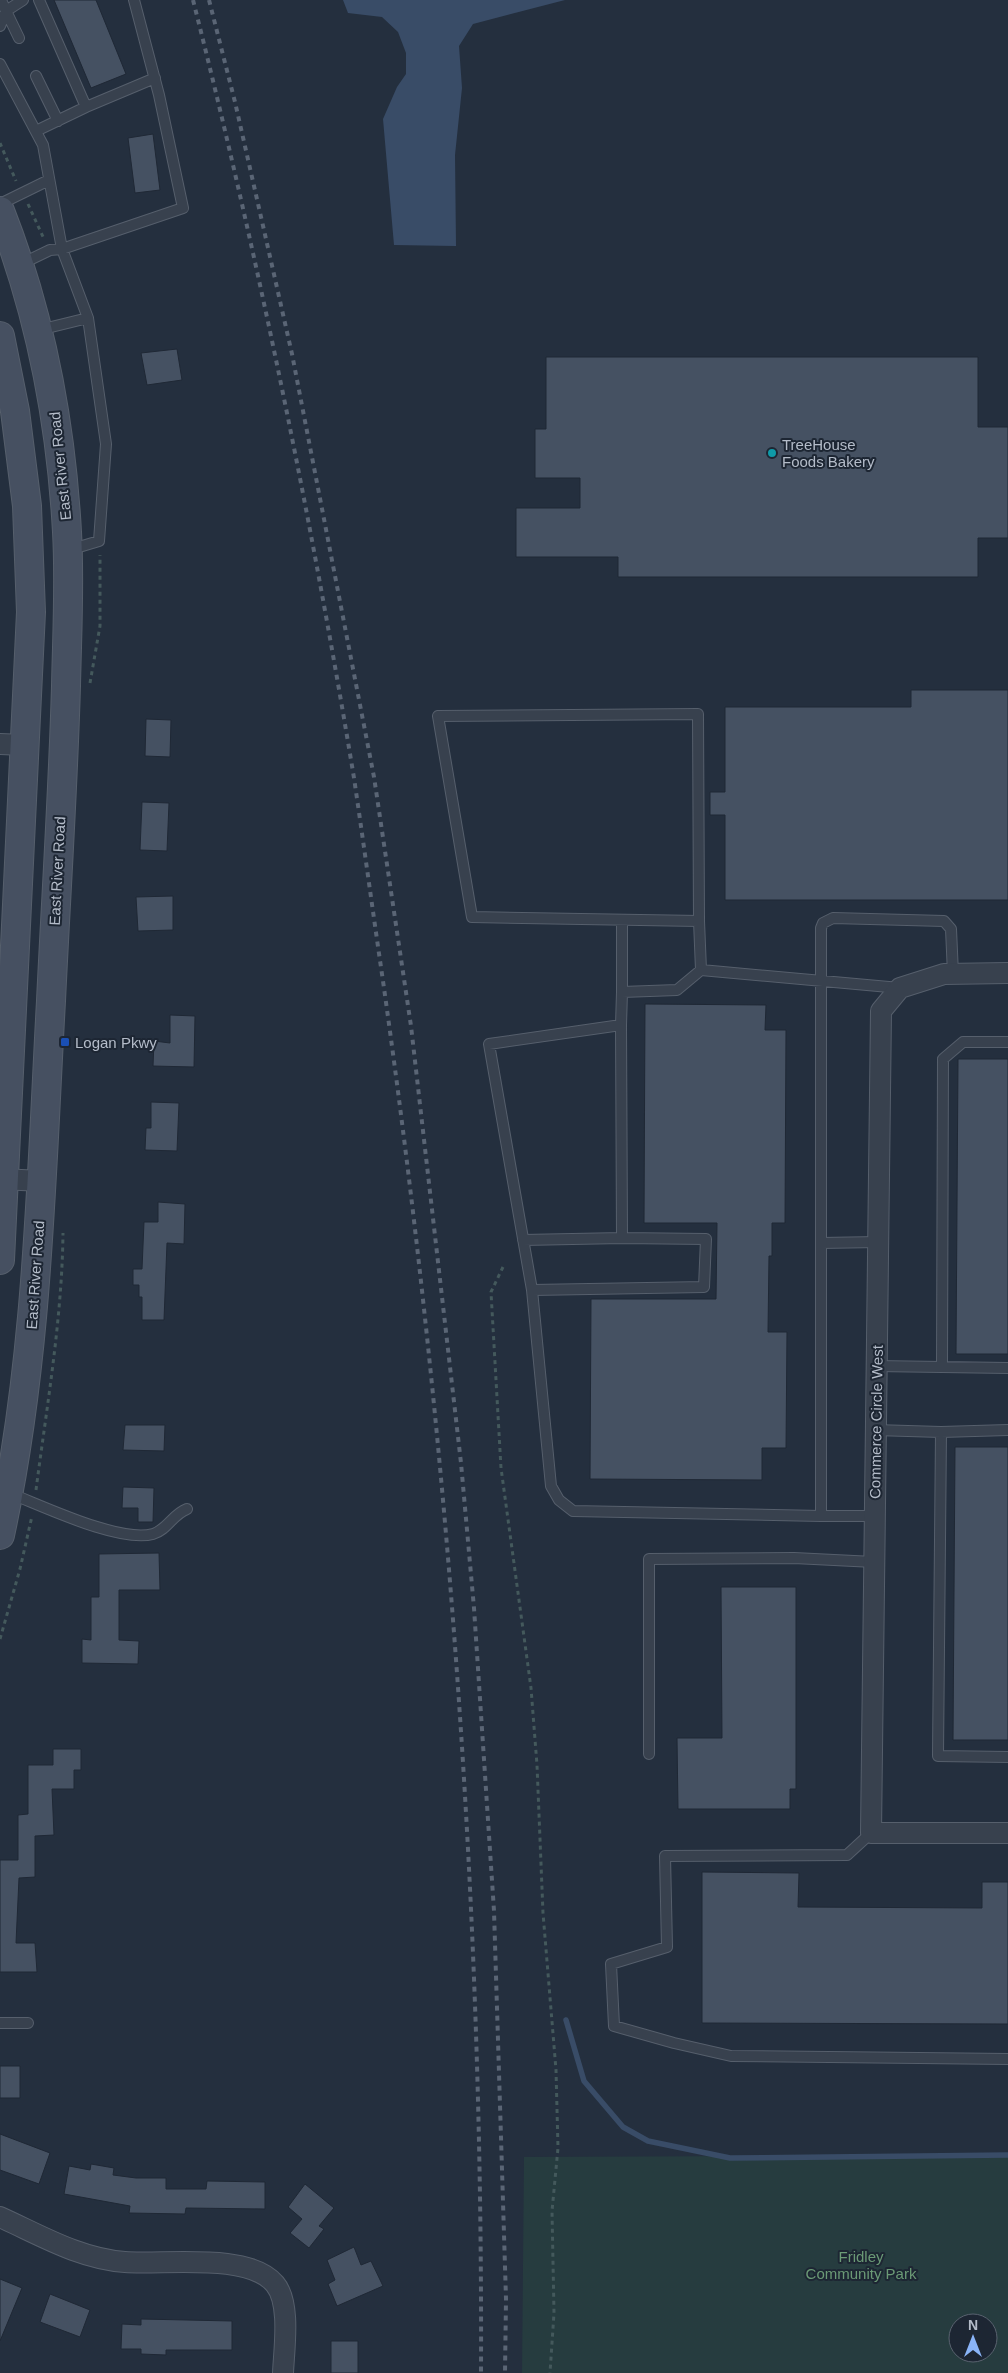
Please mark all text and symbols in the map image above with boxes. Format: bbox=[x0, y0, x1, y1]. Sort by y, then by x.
street label: East River Road bbox=[46, 411, 74, 521]
place label: TreeHouse Foods Bakery bbox=[782, 436, 875, 470]
marker: TreeHouse Foods Bakery bbox=[766, 447, 778, 459]
street label: East River Road bbox=[46, 816, 68, 926]
place label: Logan Pkwy bbox=[75, 1034, 157, 1051]
marker: Logan Pkwy bbox=[59, 1036, 71, 1048]
street label: East River Road bbox=[23, 1220, 47, 1330]
street label: Commerce Circle West bbox=[866, 1344, 886, 1499]
park label: Fridley Community Park bbox=[806, 2248, 917, 2282]
north arrow bbox=[948, 2313, 998, 2363]
text: N bbox=[968, 2317, 978, 2333]

